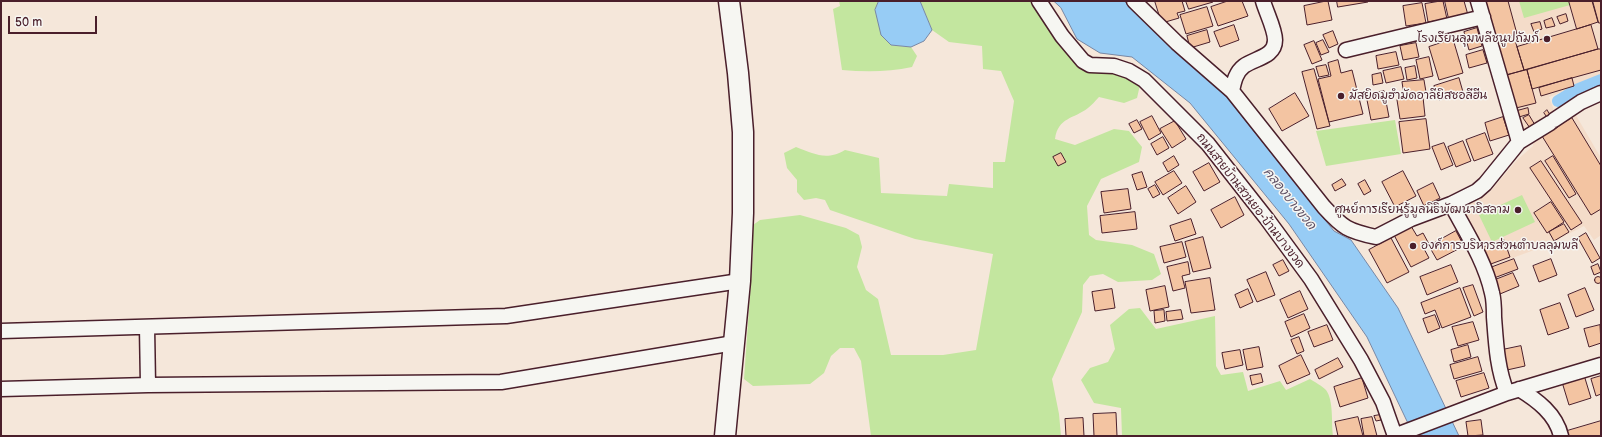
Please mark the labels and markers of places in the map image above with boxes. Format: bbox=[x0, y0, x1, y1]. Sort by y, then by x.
place label: โรงเรียนลุมพลีชนูปถัมภ์ bbox=[1417, 32, 1539, 46]
marker: โรงเรียนลุมพลีชนูปถัมภ์ bbox=[1542, 34, 1552, 44]
place label: มัสยิดมูฮำมัดอาลียิสซอลีฮีน bbox=[1349, 89, 1487, 103]
marker: มัสยิดมูฮำมัดอาลียิสซอลีฮีน bbox=[1336, 91, 1346, 101]
place label: ศูนย์การเรียนรู้มูลนิธิพัฒนาอิสลาม bbox=[1335, 203, 1510, 217]
marker: ศูนย์การเรียนรู้มูลนิธิพัฒนาอิสลาม bbox=[1513, 205, 1523, 215]
place label: องค์การบริหารส่วนตำบลลุมพลี bbox=[1421, 239, 1578, 253]
marker: องค์การบริหารส่วนตำบลลุมพลี bbox=[1408, 241, 1418, 251]

